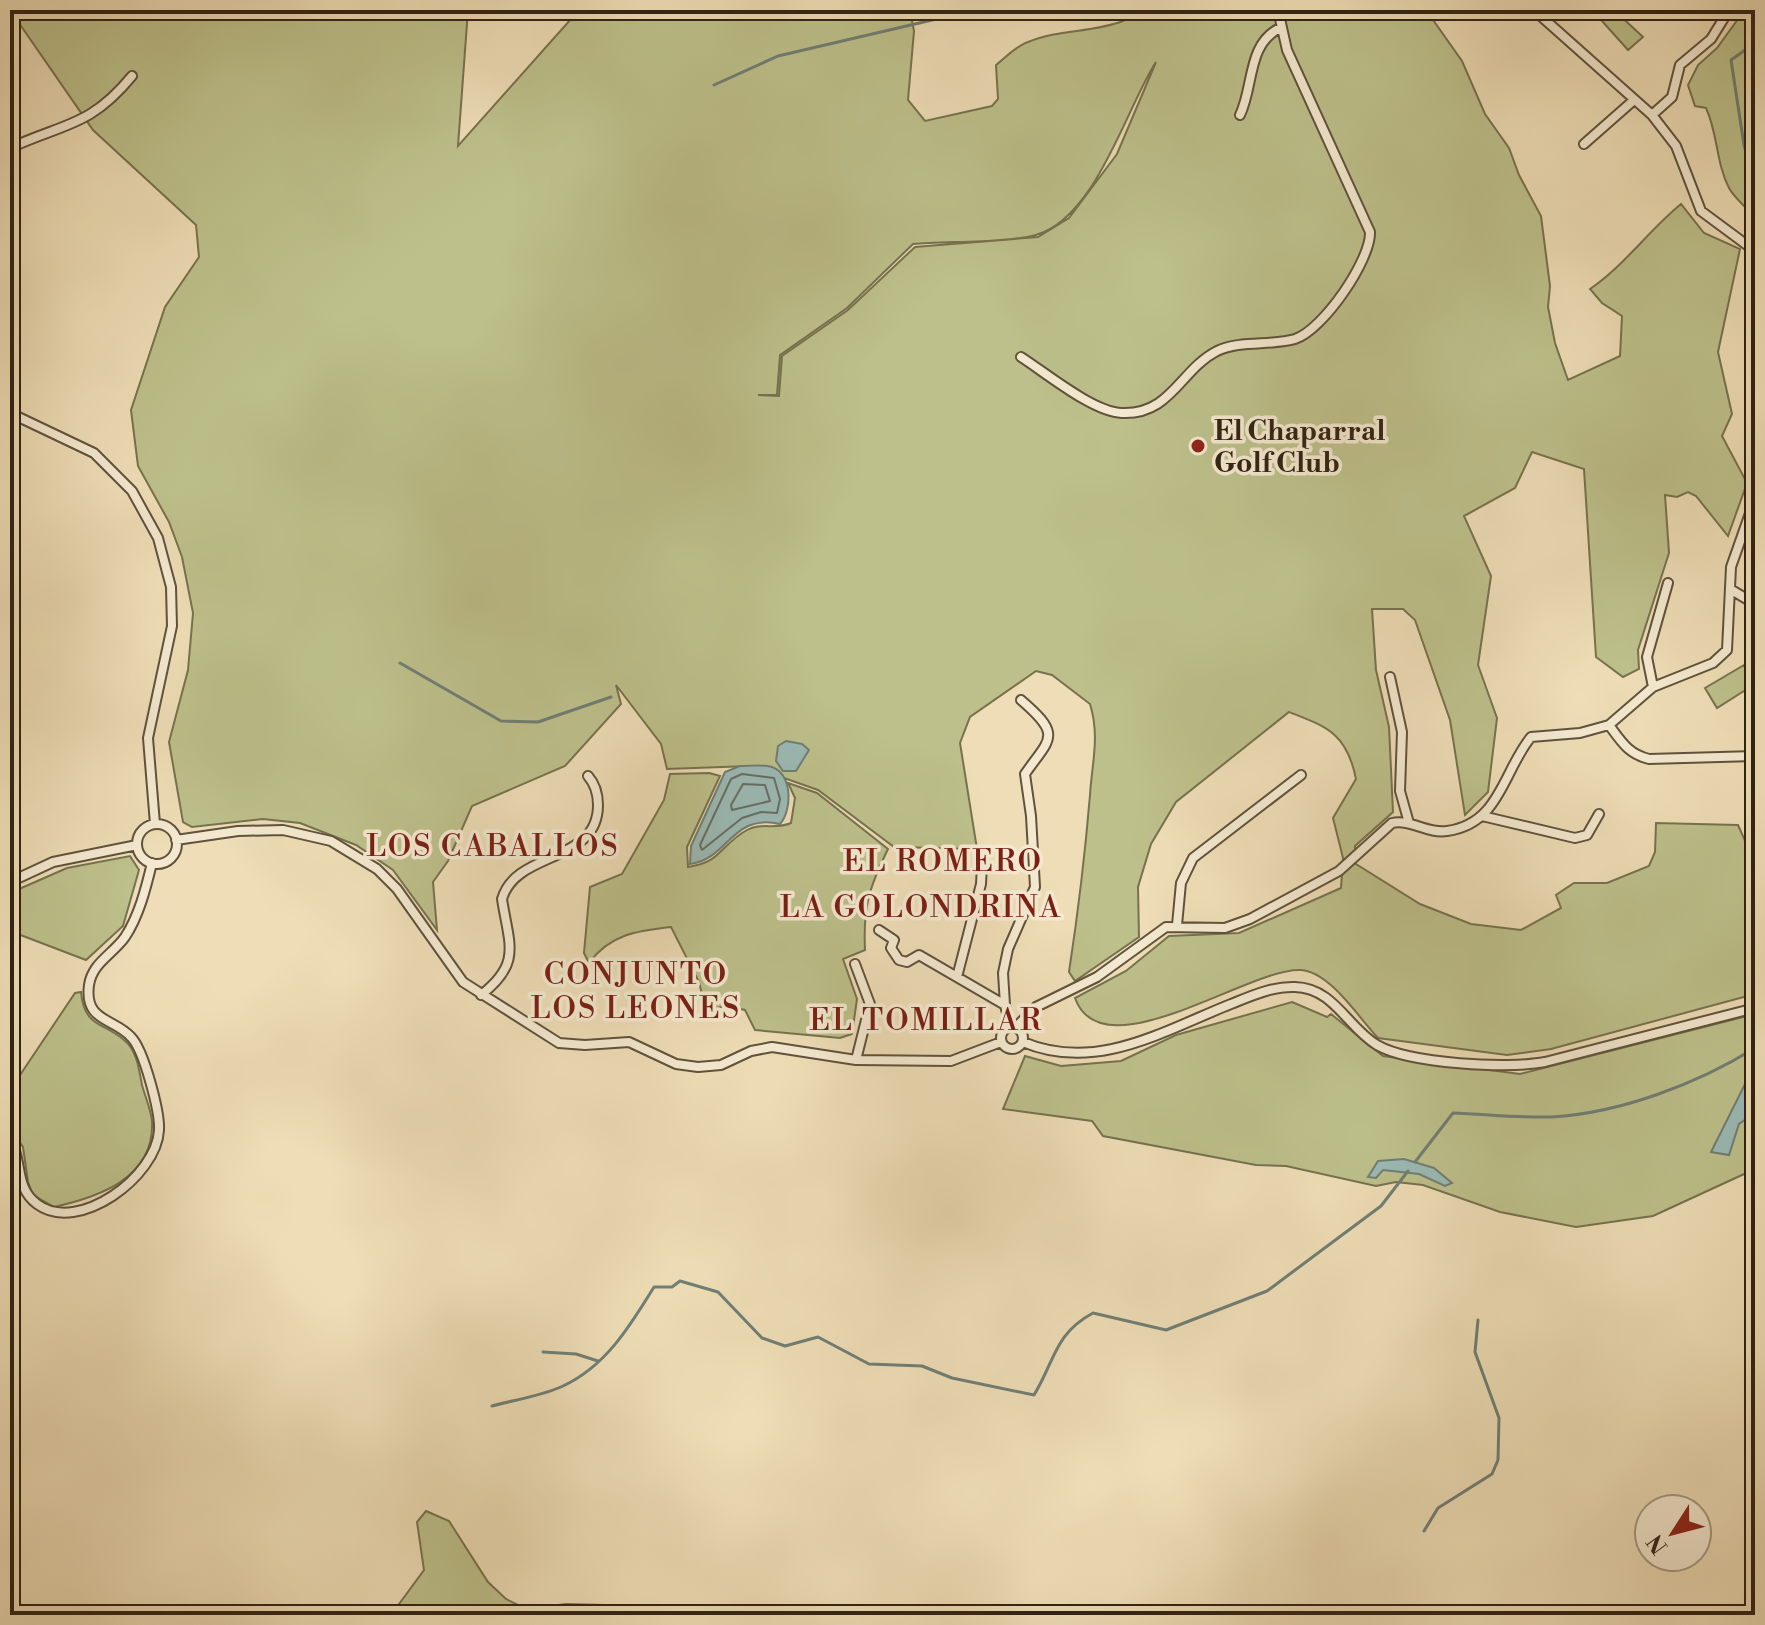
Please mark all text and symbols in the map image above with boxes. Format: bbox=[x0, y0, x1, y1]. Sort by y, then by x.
place label: El Chaparral Golf Club bbox=[1214, 414, 1385, 481]
marker: El Chaparral Golf Club bbox=[1189, 437, 1207, 455]
district label: LOS CABALLOS bbox=[366, 828, 620, 866]
district label: EL ROMERO bbox=[843, 843, 1043, 881]
district label: LA GOLONDRINA bbox=[780, 889, 1062, 927]
district label: CONJUNTO LOS LEONES bbox=[531, 956, 741, 1028]
district label: EL TOMILLAR bbox=[809, 1002, 1043, 1040]
north arrow bbox=[1633, 1493, 1713, 1573]
text: N bbox=[1642, 1528, 1674, 1559]

